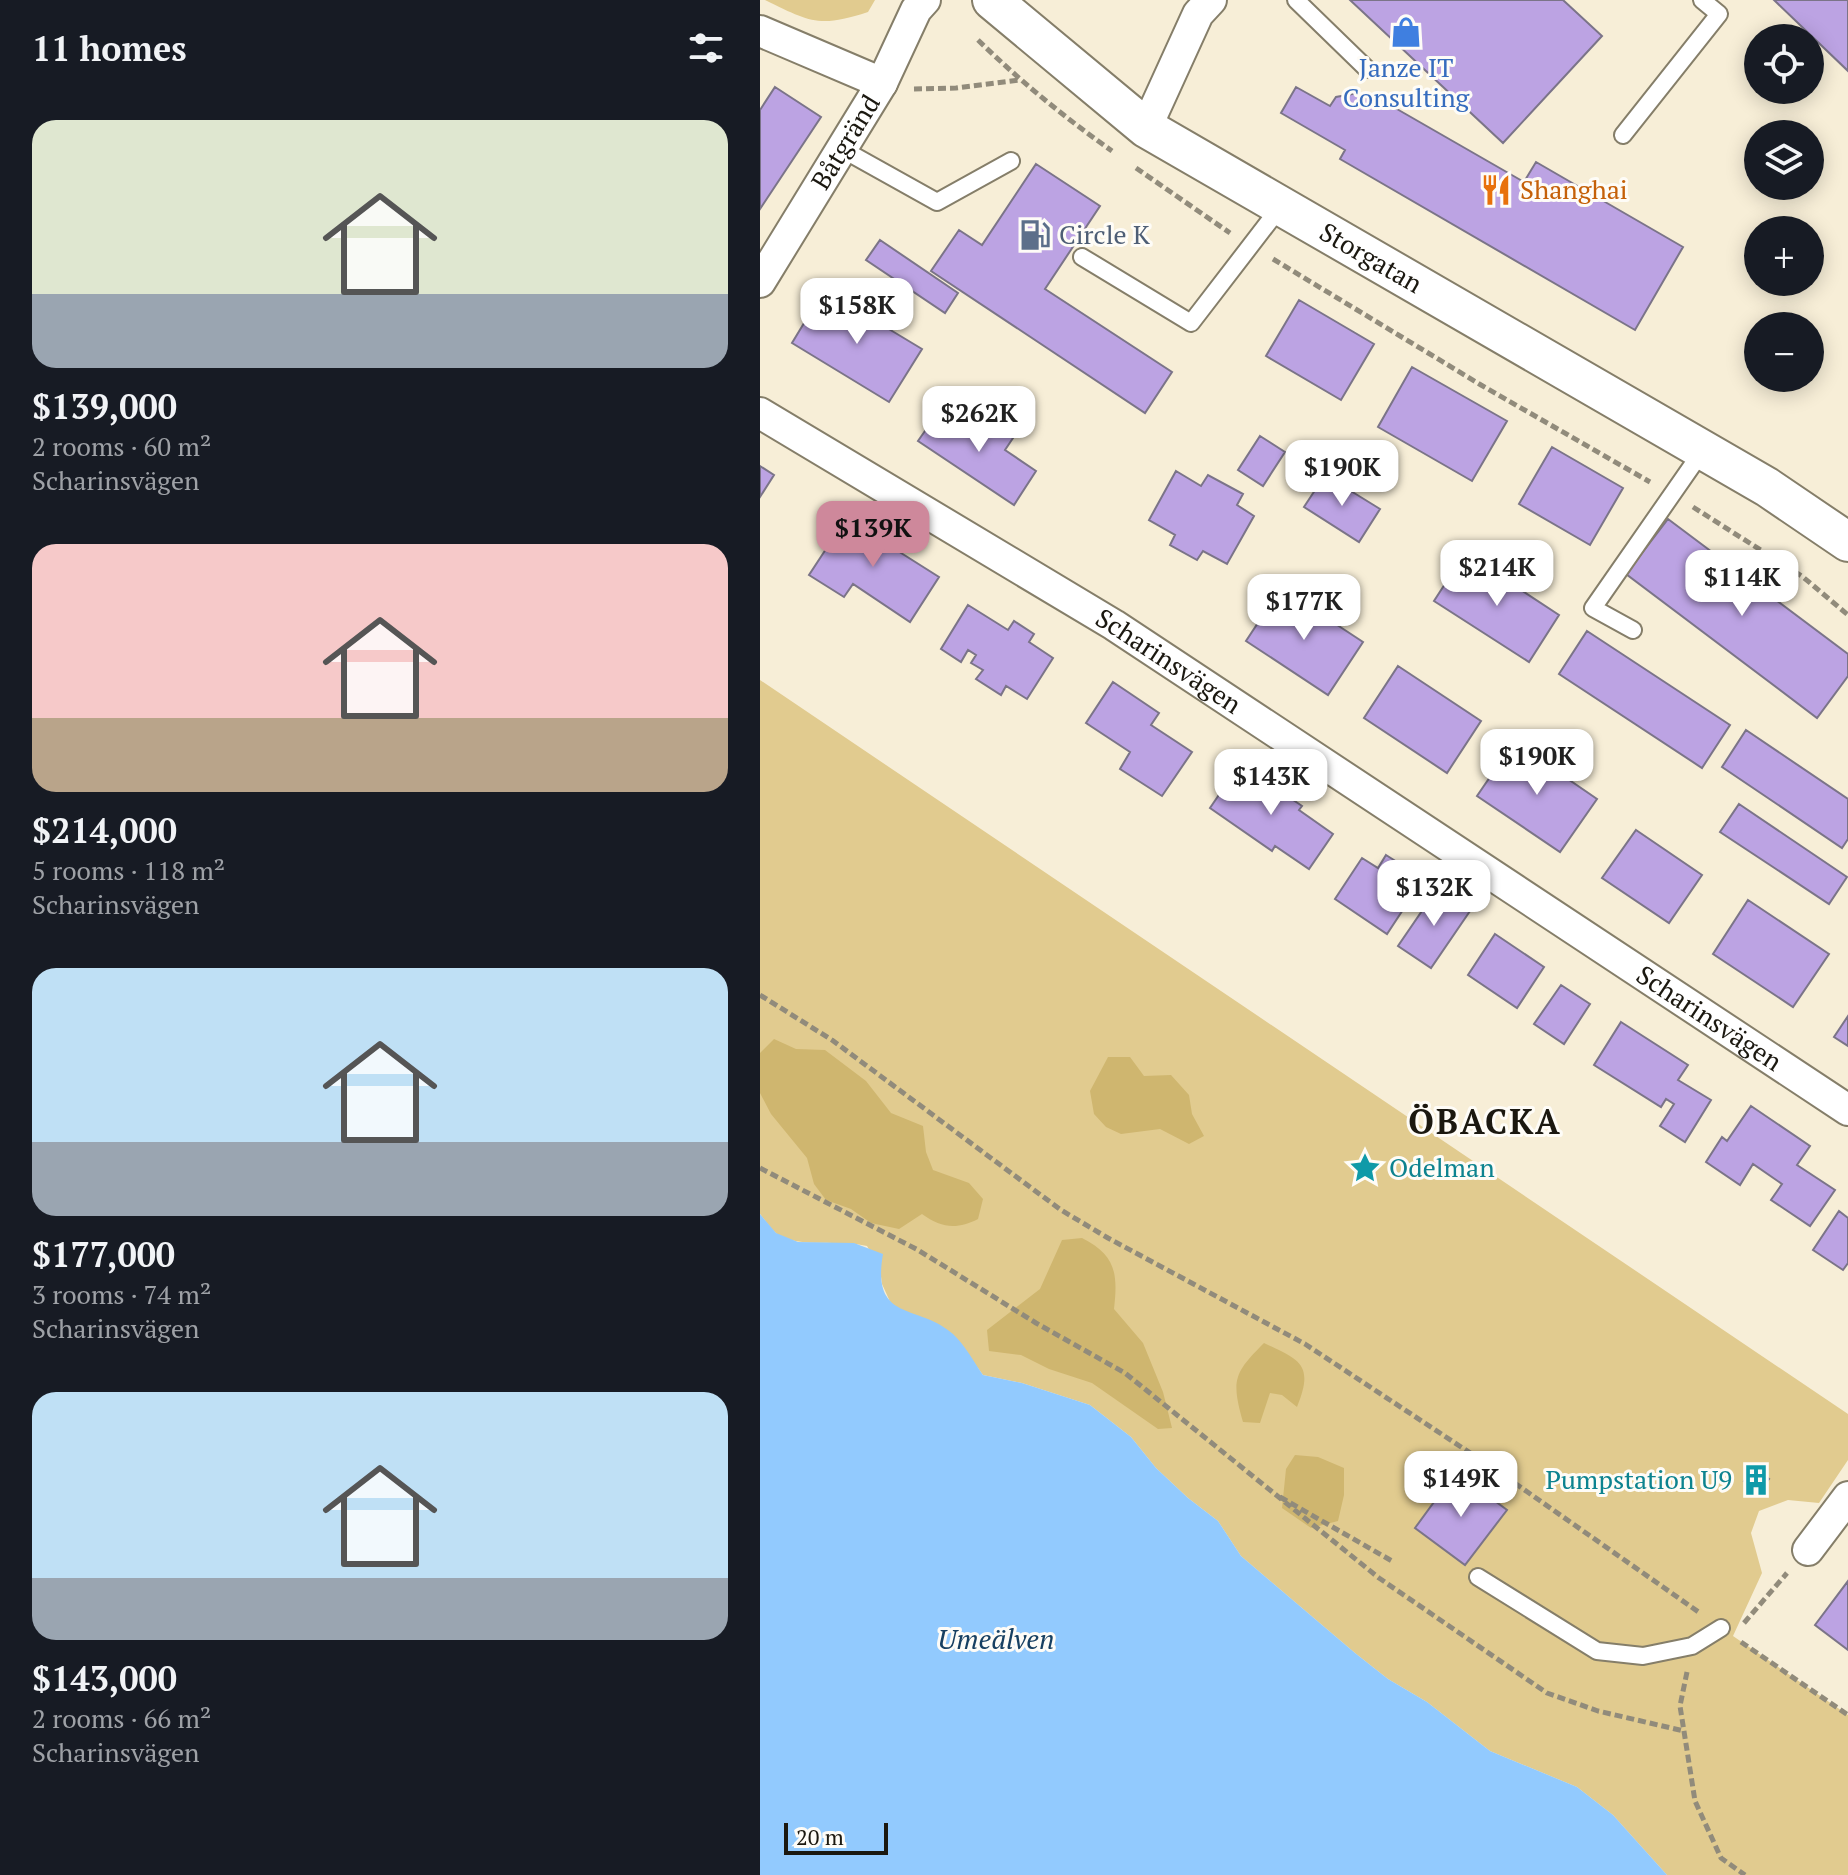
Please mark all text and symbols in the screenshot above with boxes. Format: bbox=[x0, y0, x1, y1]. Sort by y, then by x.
shop icon: Janze IT Consulting bbox=[1389, 15, 1423, 49]
map controls bbox=[1744, 24, 1824, 392]
button: locate bbox=[1744, 24, 1824, 104]
text: 11 homes bbox=[32, 26, 187, 71]
icon: filters bbox=[684, 26, 728, 70]
place label: Janze IT Consulting bbox=[1343, 50, 1470, 114]
street label: Båtgränd bbox=[803, 88, 887, 196]
button: layers bbox=[1744, 120, 1824, 200]
icon: home bbox=[308, 172, 452, 316]
place label: Shanghai bbox=[1520, 172, 1628, 206]
restaurant icon: Shanghai bbox=[1479, 173, 1513, 207]
street label: Storgatan bbox=[1314, 214, 1429, 300]
button: + bbox=[1744, 216, 1824, 296]
place label: Circle K bbox=[1059, 217, 1150, 251]
fuel station icon: Circle K bbox=[1018, 218, 1052, 252]
pin: $158K bbox=[801, 278, 913, 346]
text: $158K bbox=[818, 287, 896, 321]
button: − bbox=[1744, 312, 1824, 392]
text: $139,000 bbox=[32, 384, 177, 429]
pin: $262K bbox=[923, 386, 1035, 454]
text: $262K bbox=[940, 395, 1018, 429]
text: 2 rooms · 60 m² bbox=[32, 429, 211, 463]
pin: $190K bbox=[1286, 440, 1398, 508]
text: $190K bbox=[1303, 449, 1381, 483]
text: Scharinsvägen bbox=[32, 463, 199, 497]
pin: $139K bbox=[817, 501, 929, 569]
text: $139K bbox=[834, 510, 912, 544]
pin: $214K bbox=[1441, 540, 1553, 608]
text: $214K bbox=[1458, 549, 1536, 583]
pin: $114K bbox=[1686, 550, 1798, 618]
text: $114K bbox=[1703, 559, 1781, 593]
pin: $177K bbox=[1248, 574, 1360, 642]
text: $177K bbox=[1265, 583, 1343, 617]
icon: home bbox=[308, 596, 452, 740]
street label: Scharinsvägen bbox=[1090, 600, 1248, 721]
pin: $190K bbox=[1481, 729, 1593, 797]
text: $190K bbox=[1498, 738, 1576, 772]
pin: $143K bbox=[1215, 749, 1327, 817]
text: $143K bbox=[1232, 758, 1310, 792]
text: $214,000 bbox=[32, 808, 177, 853]
text: 5 rooms · 118 m² bbox=[32, 853, 225, 887]
pin: $132K bbox=[1378, 860, 1490, 928]
text: $132K bbox=[1395, 869, 1473, 903]
text: Scharinsvägen bbox=[32, 887, 199, 921]
street label: Scharinsvägen bbox=[1630, 957, 1789, 1078]
icon: home bbox=[308, 1020, 452, 1164]
district label: ÖBACKA bbox=[1408, 1099, 1562, 1144]
place label: Odelman bbox=[1389, 1150, 1495, 1184]
place icon: Odelman bbox=[1348, 1151, 1382, 1185]
text: $177,000 bbox=[32, 1232, 175, 1277]
text: 3 rooms · 74 m² bbox=[32, 1277, 211, 1311]
text: Scharinsvägen bbox=[32, 1311, 199, 1345]
icon: home bbox=[308, 1444, 452, 1588]
pin: $149K bbox=[1405, 1451, 1517, 1519]
text: $149K bbox=[1422, 1460, 1500, 1494]
place label: Pumpstation U9 bbox=[1545, 1462, 1732, 1496]
building icon: Pumpstation U9 bbox=[1739, 1463, 1773, 1497]
water label: Umeälven bbox=[938, 1620, 1054, 1657]
text: $143,000 bbox=[32, 1656, 177, 1701]
text: 2 rooms · 66 m² bbox=[32, 1701, 211, 1735]
text: Scharinsvägen bbox=[32, 1735, 199, 1769]
scale bar bbox=[784, 1819, 888, 1855]
text: 20 m bbox=[796, 1822, 844, 1851]

